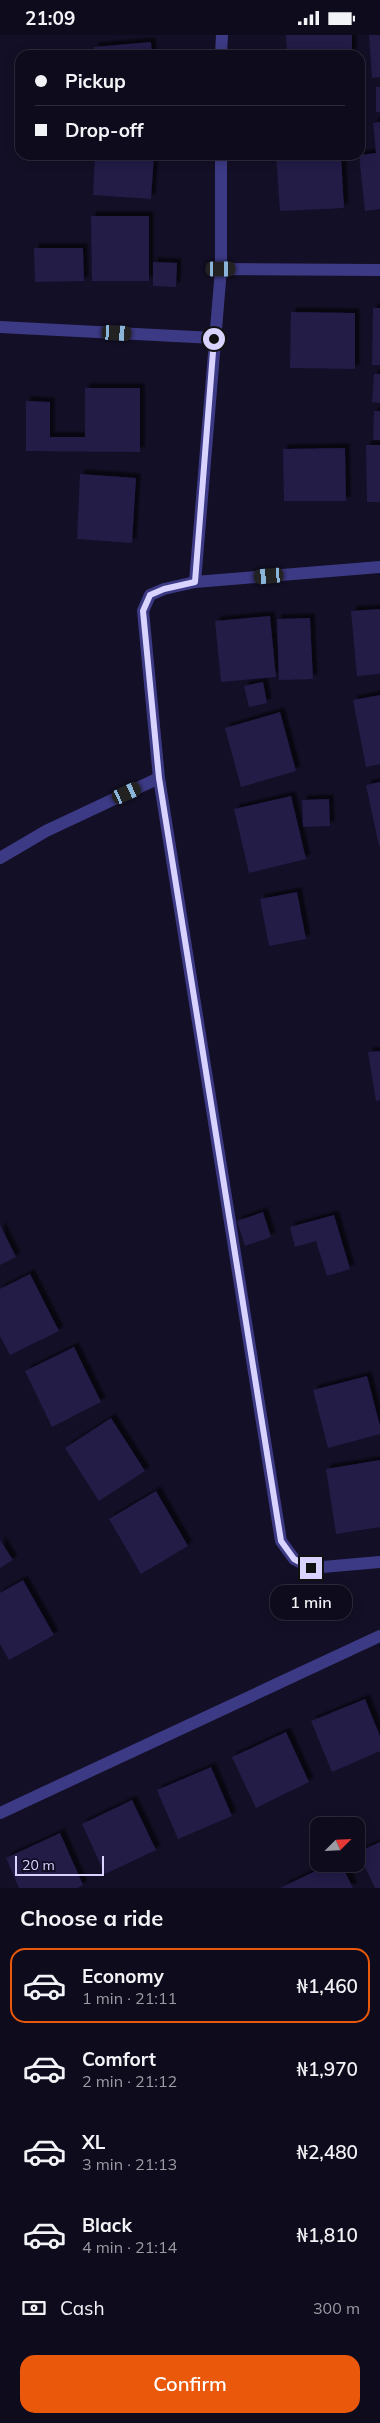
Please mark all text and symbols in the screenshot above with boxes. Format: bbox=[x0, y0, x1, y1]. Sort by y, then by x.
text: 21:09 bbox=[25, 6, 75, 30]
text: Pickup bbox=[65, 69, 126, 93]
text: Drop-off bbox=[65, 118, 143, 142]
car bbox=[206, 262, 236, 277]
car bbox=[101, 325, 132, 341]
route start bbox=[203, 328, 225, 350]
car bbox=[253, 567, 284, 585]
car bbox=[110, 780, 143, 806]
route end bbox=[300, 1557, 322, 1579]
callout: 1 min bbox=[270, 1585, 352, 1621]
text: 1 min bbox=[290, 1592, 332, 1612]
north arrow bbox=[310, 1817, 365, 1873]
map controls bbox=[310, 1817, 365, 1872]
scale bar bbox=[15, 1853, 104, 1876]
text: 20 m bbox=[22, 1856, 55, 1874]
text: Choose a ride bbox=[20, 1904, 163, 1932]
icon: car bbox=[22, 1963, 67, 2008]
text: Economy bbox=[82, 1964, 164, 1988]
text: ₦1,460 bbox=[296, 1974, 358, 1998]
text: 1 min · 21:11 bbox=[82, 1988, 177, 2008]
icon: car bbox=[22, 2046, 67, 2091]
text: Comfort bbox=[82, 2047, 156, 2071]
text: ₦1,970 bbox=[296, 2057, 358, 2081]
text: 2 min · 21:12 bbox=[82, 2071, 177, 2091]
icon: car bbox=[22, 2129, 67, 2174]
text: XL bbox=[82, 2130, 105, 2154]
text: ₦2,480 bbox=[296, 2140, 358, 2164]
text: 3 min · 21:13 bbox=[82, 2154, 177, 2174]
icon: car bbox=[22, 2212, 67, 2257]
text: Black bbox=[82, 2213, 132, 2237]
text: ₦1,810 bbox=[296, 2223, 358, 2247]
text: 4 min · 21:14 bbox=[82, 2237, 177, 2257]
icon: cash bbox=[20, 2294, 48, 2322]
text: Cash bbox=[60, 2296, 105, 2320]
text: 300 m bbox=[313, 2298, 360, 2318]
button: Confirm bbox=[20, 2355, 360, 2413]

